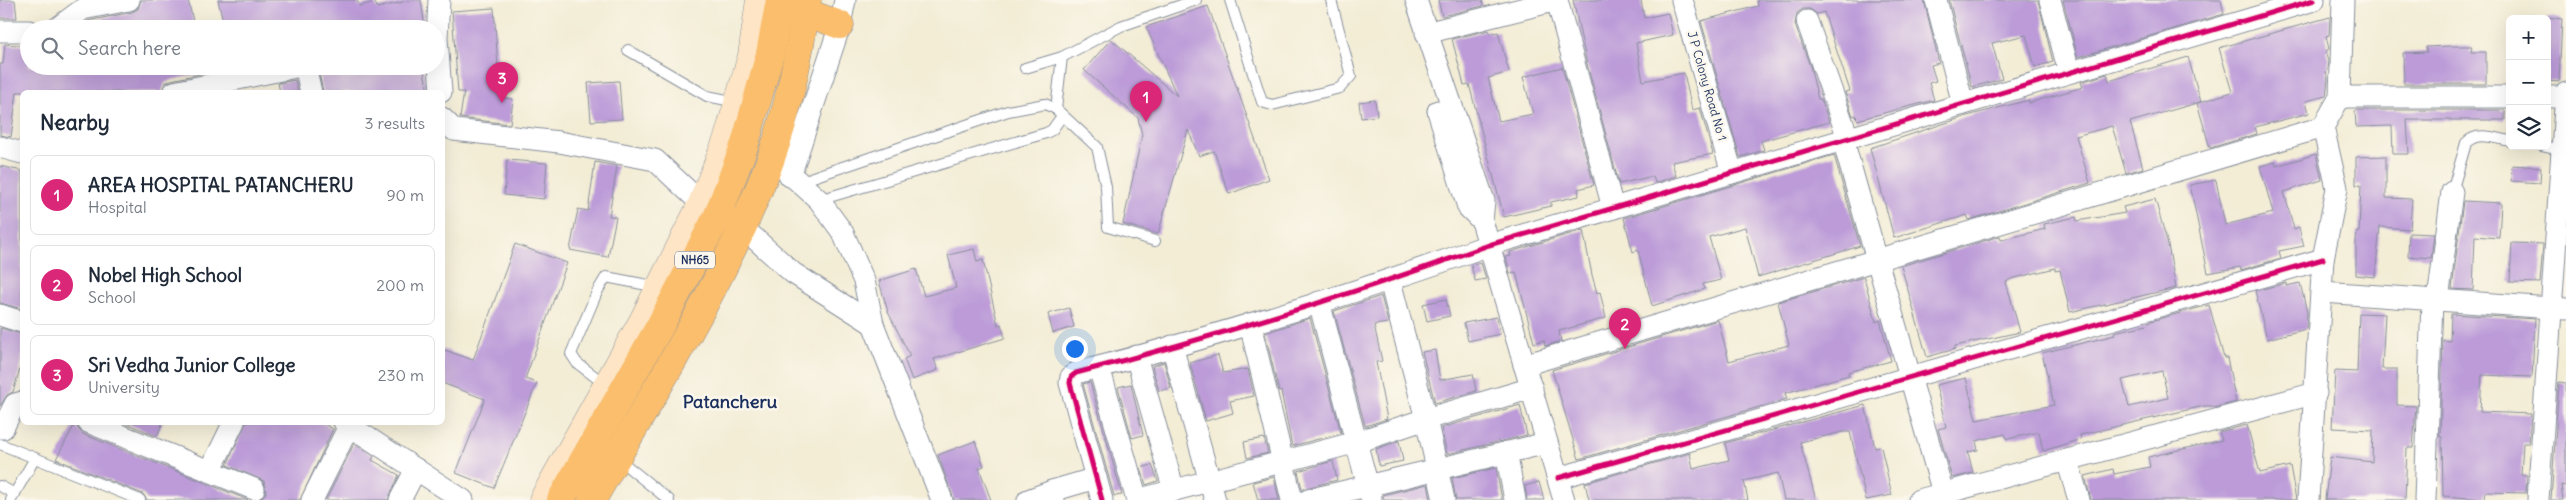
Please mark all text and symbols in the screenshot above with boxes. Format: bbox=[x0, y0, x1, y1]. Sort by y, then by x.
map controls bbox=[2506, 15, 2551, 150]
button: + bbox=[2506, 15, 2551, 60]
search box bbox=[20, 20, 445, 75]
street label: J P Colony Road No 1 bbox=[1685, 29, 1730, 142]
icon: search bbox=[38, 34, 66, 62]
text: Search here bbox=[78, 36, 181, 60]
button: − bbox=[2506, 60, 2551, 105]
pin: 3 bbox=[486, 62, 518, 103]
pin: 1 bbox=[1130, 81, 1162, 122]
button: layers bbox=[2506, 105, 2551, 150]
text: Nearby bbox=[40, 109, 110, 136]
text: 3 results bbox=[365, 113, 425, 133]
text: AREA HOSPITAL PATANCHERU bbox=[88, 173, 354, 197]
text: 1 bbox=[54, 185, 60, 205]
text: 90 m bbox=[386, 185, 424, 205]
text: Hospital bbox=[88, 197, 147, 217]
road number: NH65 bbox=[675, 252, 715, 268]
text: Nobel High School bbox=[88, 263, 242, 287]
text: 2 bbox=[53, 275, 61, 295]
text: 200 m bbox=[376, 275, 424, 295]
text: School bbox=[88, 287, 136, 307]
pin: 2 bbox=[1609, 308, 1641, 349]
your location bbox=[1062, 336, 1088, 362]
text: Sri Vedha Junior College bbox=[88, 353, 296, 377]
text: 3 bbox=[52, 365, 62, 385]
text: 230 m bbox=[378, 365, 424, 385]
text: University bbox=[88, 377, 160, 397]
district label: Patancheru bbox=[683, 390, 778, 413]

